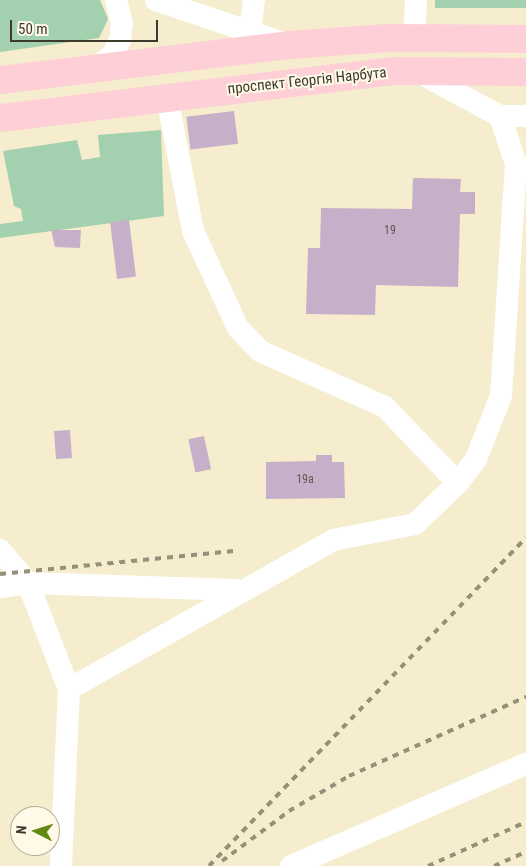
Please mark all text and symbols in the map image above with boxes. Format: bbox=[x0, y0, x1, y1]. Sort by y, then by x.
scale bar bbox=[12, 10, 160, 42]
text: 50 m bbox=[18, 20, 48, 38]
street label: проспект Георгія Нарбута bbox=[227, 64, 387, 98]
house number: 19 bbox=[384, 224, 396, 238]
house number: 19а bbox=[296, 473, 314, 487]
north arrow bbox=[10, 806, 60, 856]
text: N bbox=[13, 825, 29, 835]

